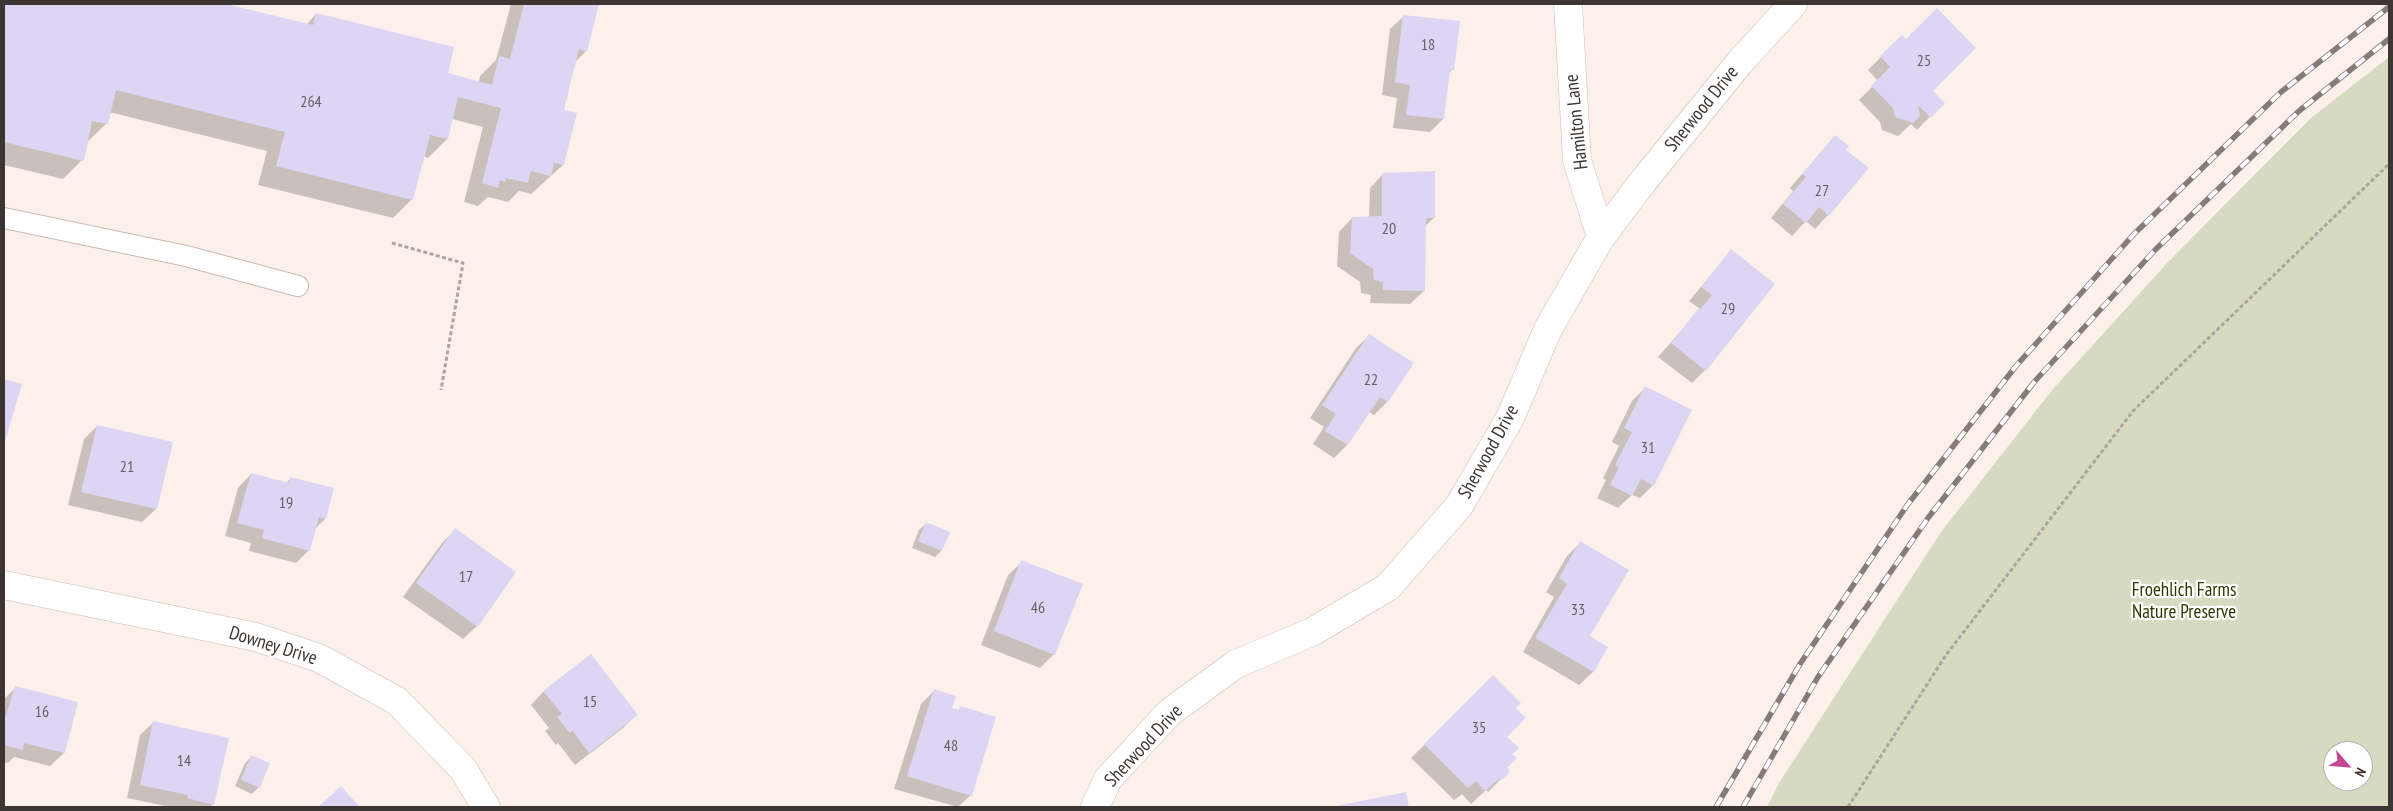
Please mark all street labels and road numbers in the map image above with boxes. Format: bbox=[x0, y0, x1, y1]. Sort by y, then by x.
street label: Sherwood Drive bbox=[1660, 62, 1744, 156]
street label: Hamilton Lane bbox=[1561, 73, 1593, 171]
street label: Sherwood Drive bbox=[1454, 401, 1524, 503]
street label: Downey Drive bbox=[226, 622, 320, 670]
street label: Sherwood Drive bbox=[1100, 700, 1188, 792]

